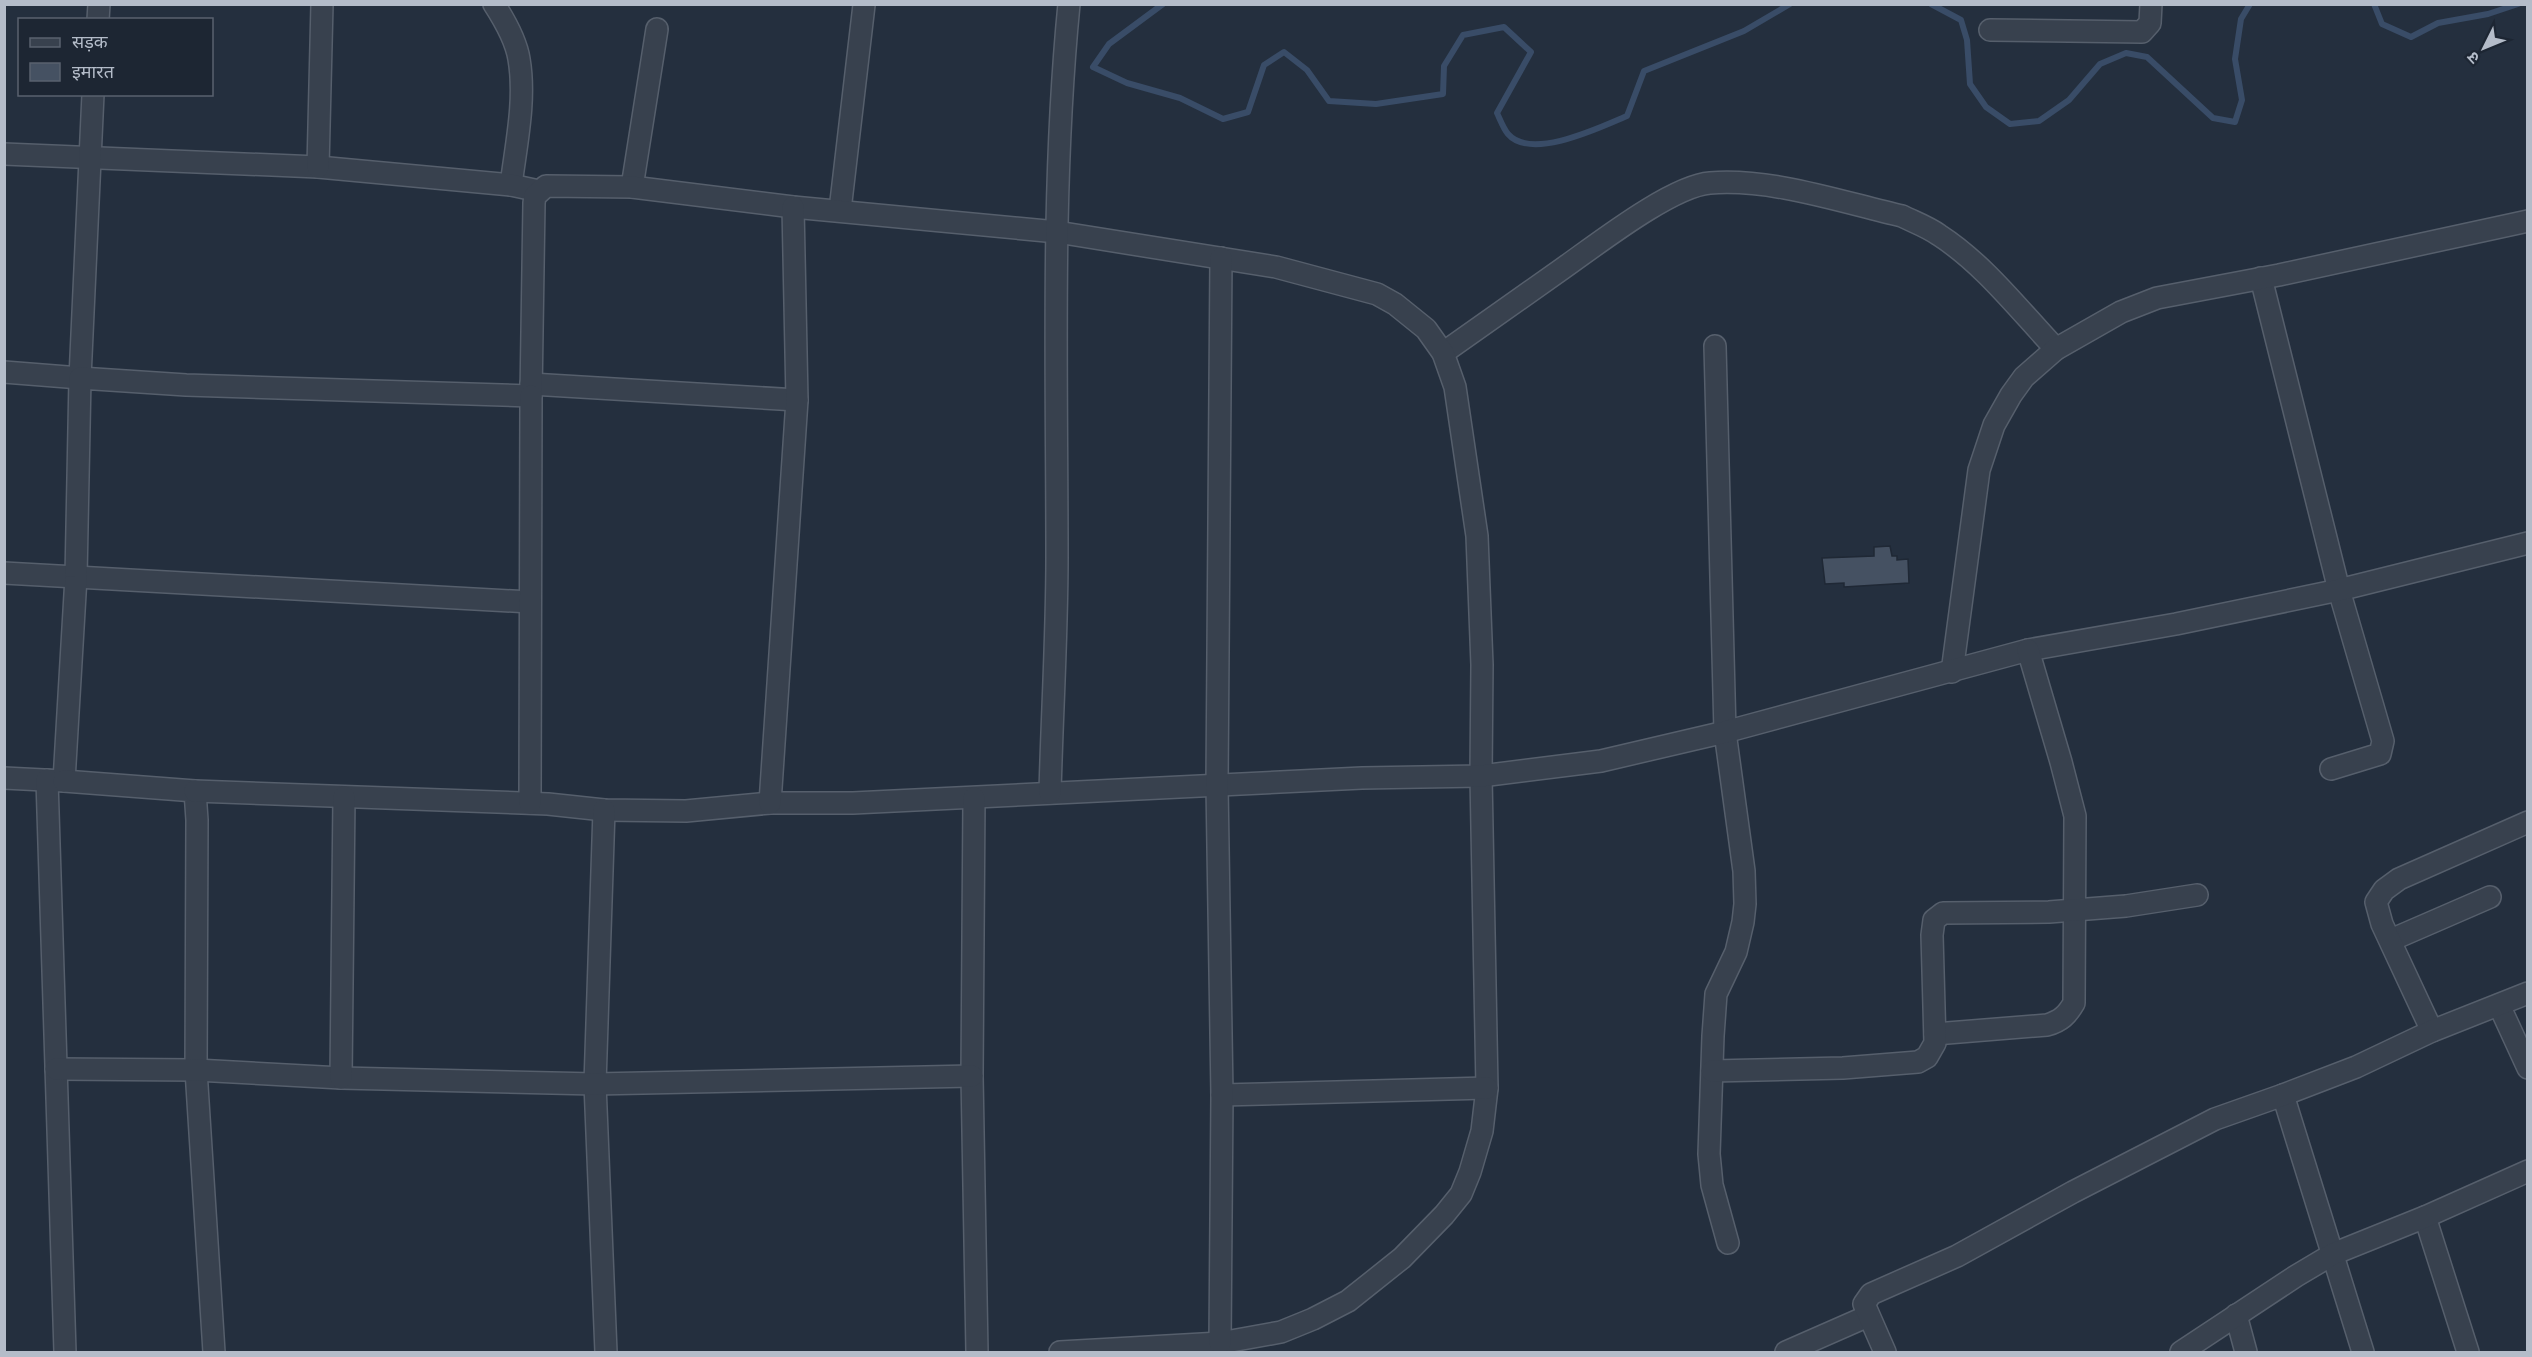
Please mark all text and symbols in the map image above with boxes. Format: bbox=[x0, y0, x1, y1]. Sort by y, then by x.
legend bbox=[18, 18, 213, 96]
north arrow bbox=[2454, 18, 2514, 78]
text: सड़क bbox=[72, 29, 109, 54]
text: उ bbox=[2461, 47, 2484, 69]
text: इमारत bbox=[72, 59, 115, 84]

